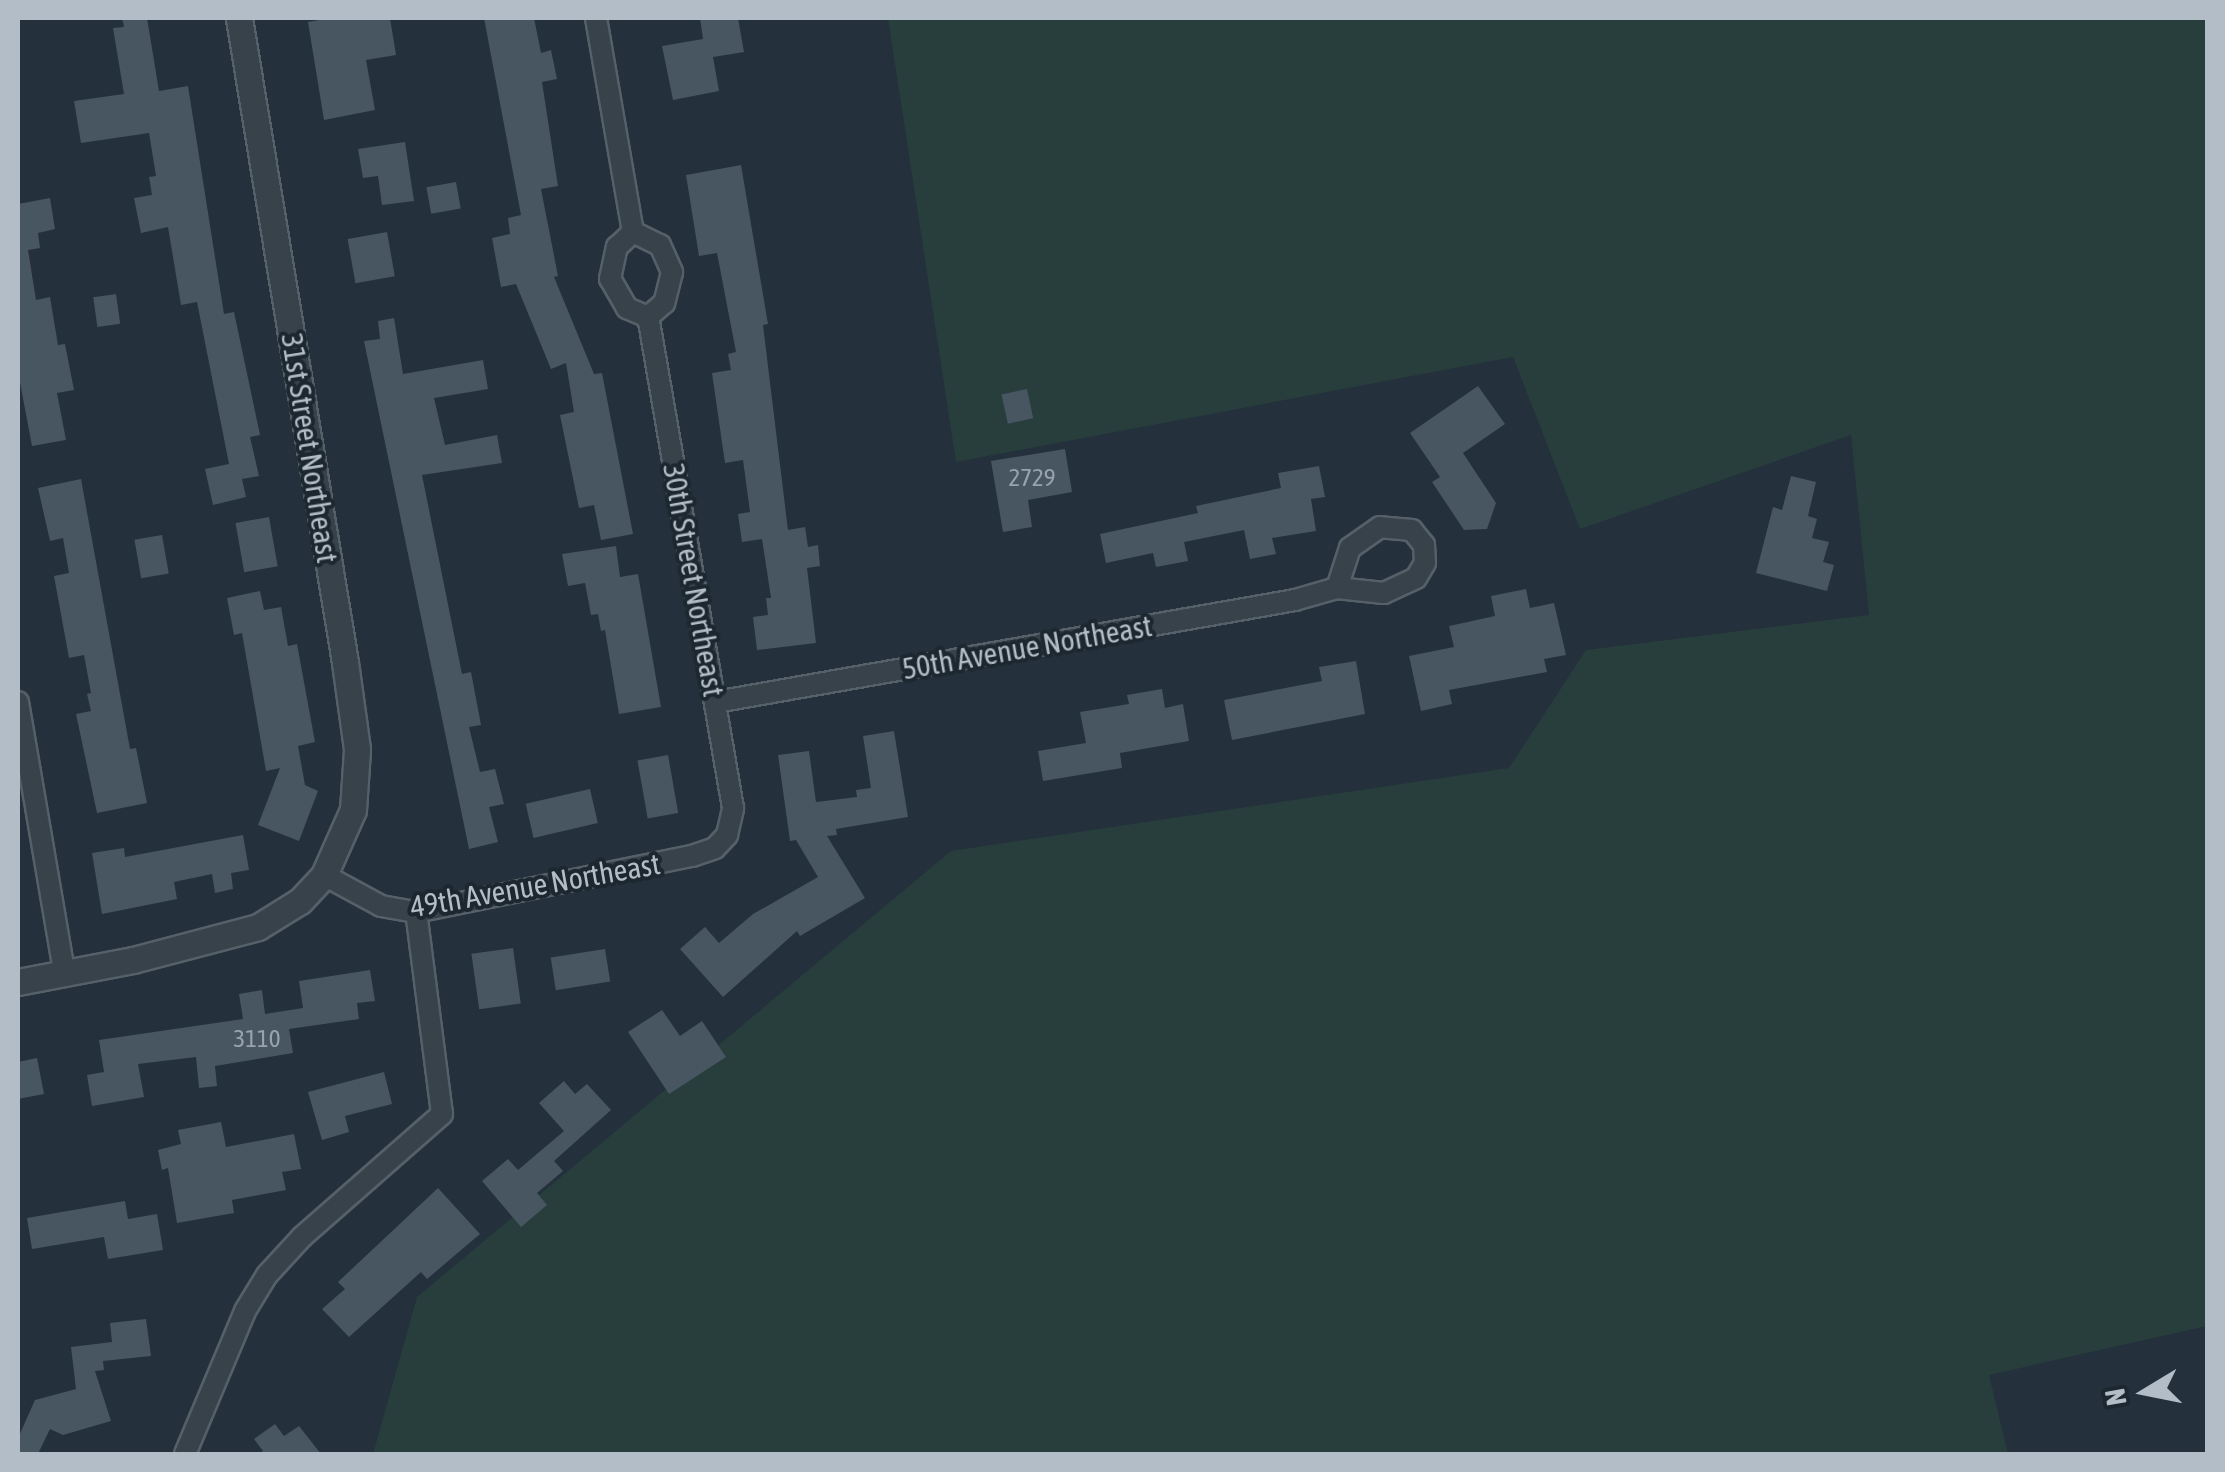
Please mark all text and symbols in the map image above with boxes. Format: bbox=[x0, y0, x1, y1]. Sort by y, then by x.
street label: 31st Street Northeast bbox=[274, 331, 346, 565]
street label: 30th Street Northeast bbox=[656, 461, 732, 699]
house number: 2729 bbox=[1009, 462, 1055, 492]
street label: 50th Avenue Northeast bbox=[899, 607, 1155, 687]
street label: 49th Avenue Northeast bbox=[407, 845, 663, 925]
house number: 3110 bbox=[234, 1023, 280, 1053]
north arrow bbox=[2095, 1342, 2195, 1442]
text: N bbox=[2098, 1386, 2133, 1408]

